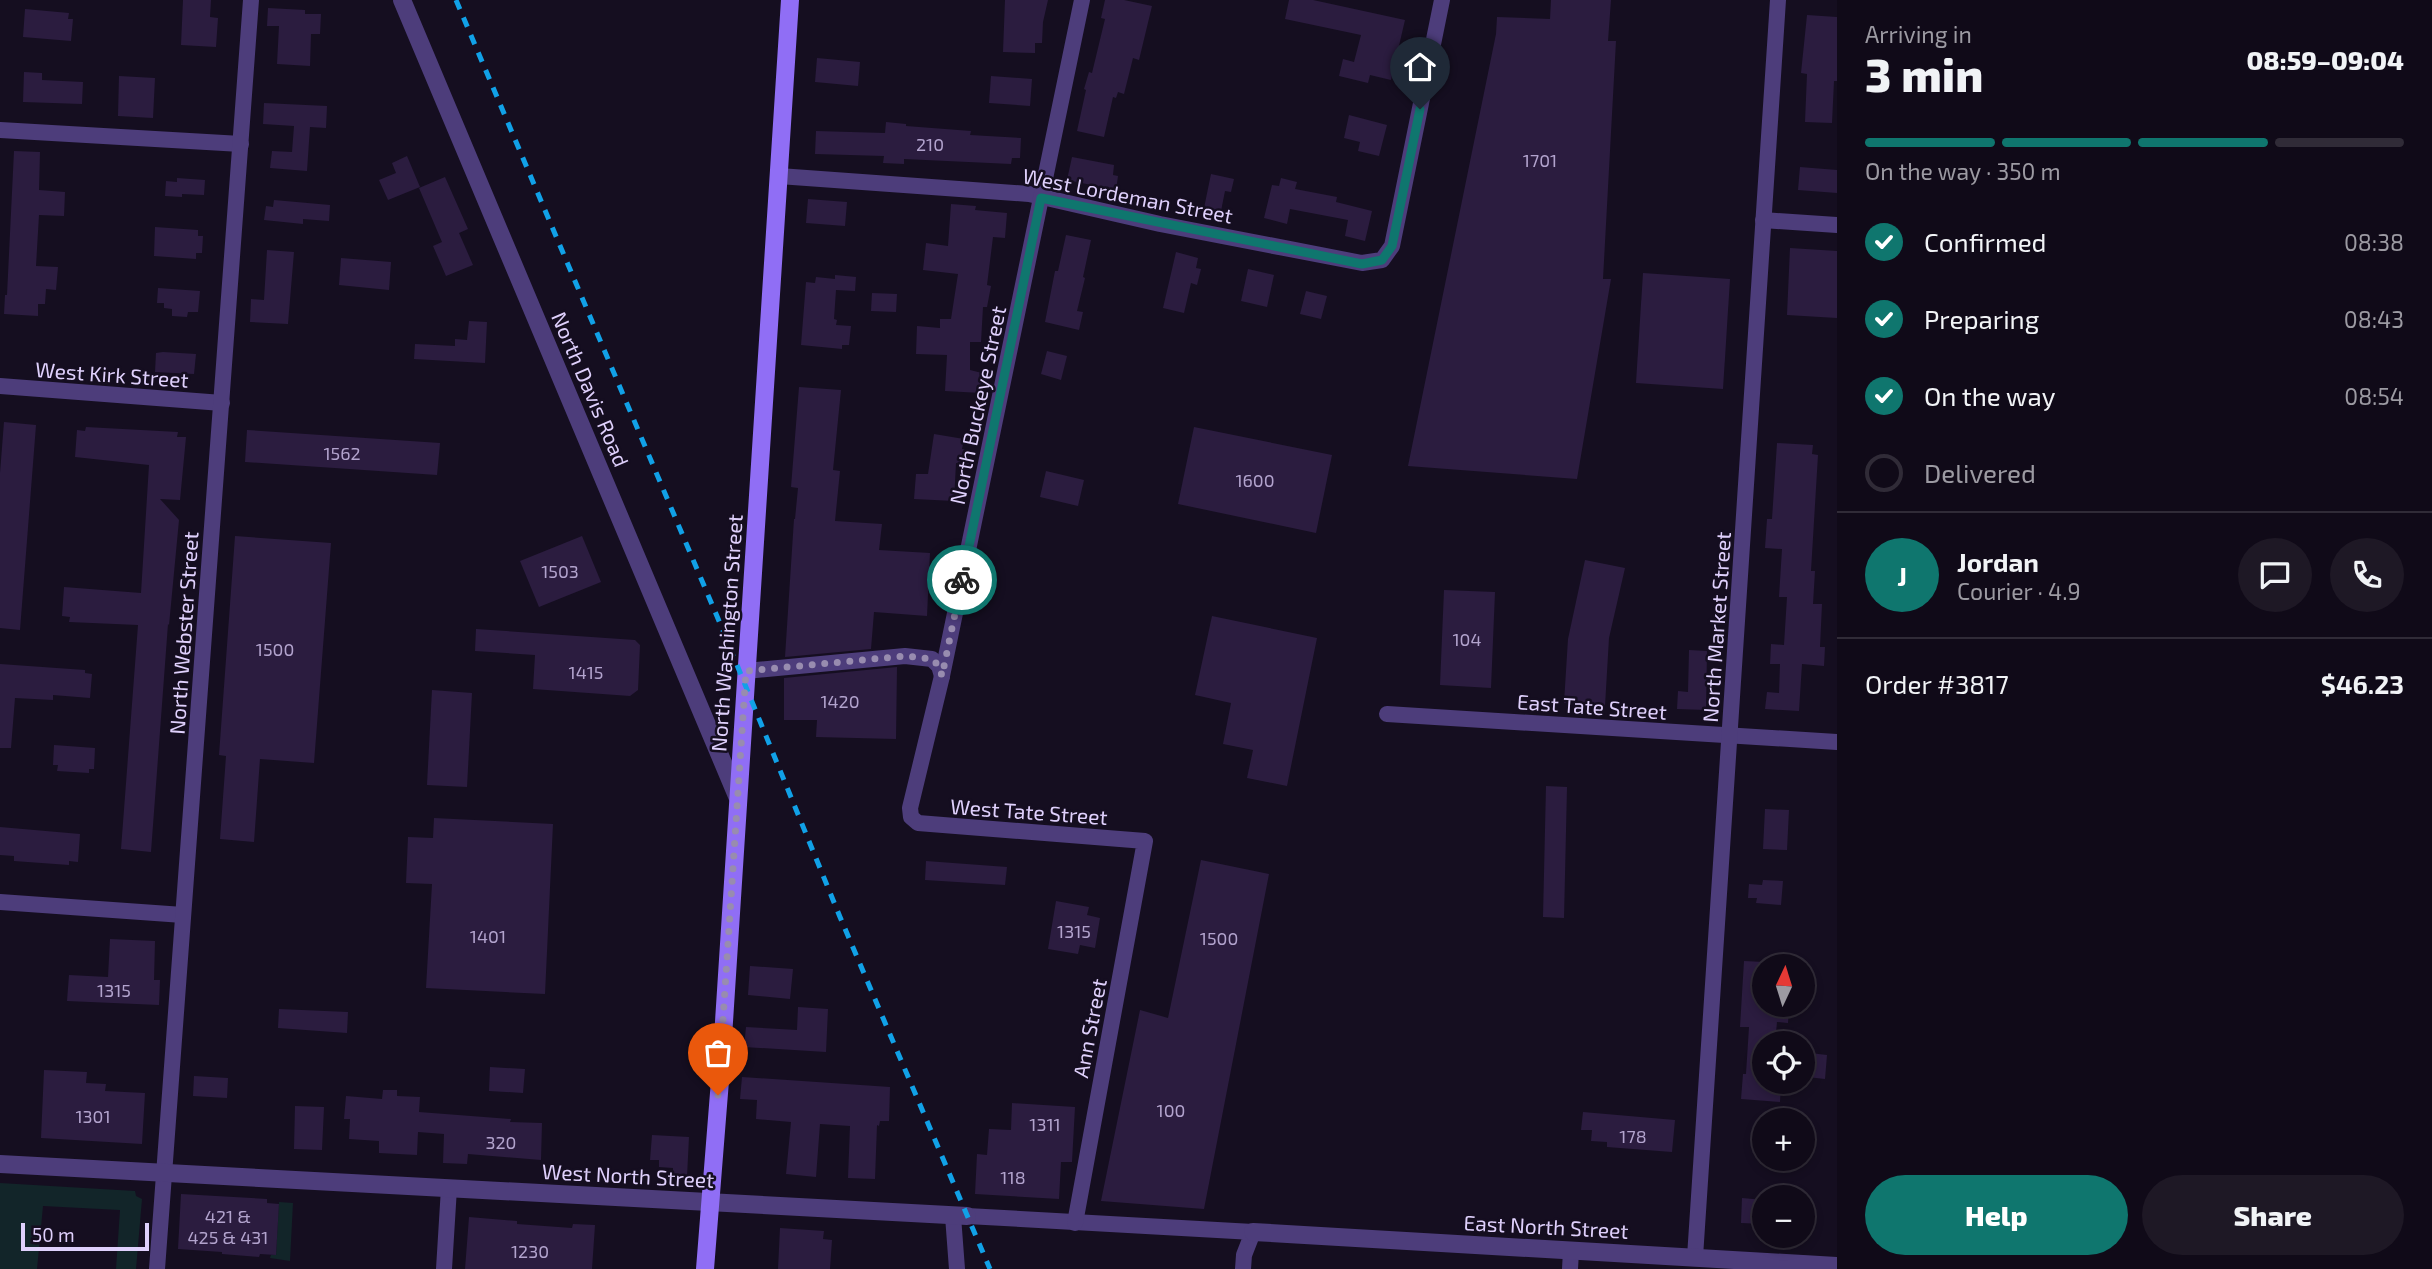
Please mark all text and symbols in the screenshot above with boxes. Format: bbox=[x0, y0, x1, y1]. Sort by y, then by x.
text: Arriving in bbox=[1865, 20, 1972, 48]
pin bbox=[1390, 37, 1450, 109]
text: 08:59–09:04 bbox=[2246, 44, 2404, 75]
text: 3 min bbox=[1865, 46, 1983, 101]
icon: home bbox=[1401, 48, 1439, 86]
house number: 210 bbox=[916, 133, 944, 155]
house number: 1701 bbox=[1523, 149, 1557, 171]
text: On the way · 350 m bbox=[1865, 157, 2061, 185]
street label: West Lordeman Street bbox=[1021, 162, 1235, 228]
icon: check bbox=[1865, 223, 1903, 261]
text: Confirmed bbox=[1924, 226, 2047, 257]
text: 08:38 bbox=[2344, 228, 2404, 256]
icon: check bbox=[1865, 300, 1903, 338]
text: Preparing bbox=[1924, 303, 2039, 334]
street label: North Buckeye Street bbox=[944, 304, 1010, 506]
text: 08:43 bbox=[2344, 305, 2404, 333]
street label: North Davis Road bbox=[547, 308, 635, 470]
street label: West Kirk Street bbox=[34, 356, 190, 392]
icon: check bbox=[1865, 377, 1903, 415]
text: On the way bbox=[1924, 380, 2055, 411]
text: 08:54 bbox=[2344, 382, 2404, 410]
house number: 1562 bbox=[323, 442, 361, 464]
text: Delivered bbox=[1924, 457, 2036, 488]
house number: 1600 bbox=[1235, 469, 1275, 491]
street label: North Washington Street bbox=[705, 513, 747, 753]
street label: North Webster Street bbox=[163, 531, 203, 735]
street label: North Market Street bbox=[1697, 531, 1735, 723]
button: chat bbox=[2238, 538, 2312, 612]
button: phone bbox=[2330, 538, 2404, 612]
courier bbox=[927, 545, 997, 615]
text: Jordan bbox=[1957, 546, 2039, 577]
house number: 1503 bbox=[541, 560, 579, 582]
text: J bbox=[1897, 560, 1907, 591]
icon: bike bbox=[943, 561, 981, 599]
text: Courier · 4.9 bbox=[1957, 577, 2081, 605]
house number: 104 bbox=[1452, 628, 1482, 650]
house number: 1500 bbox=[256, 638, 294, 660]
house number: 1415 bbox=[568, 661, 604, 683]
text: Order #3817 bbox=[1865, 668, 2009, 699]
text: $46.23 bbox=[2321, 668, 2404, 699]
street label: East Tate Street bbox=[1516, 688, 1668, 724]
house number: 1420 bbox=[820, 690, 860, 712]
street label: West Tate Street bbox=[949, 793, 1109, 829]
house number: 1315 bbox=[1057, 920, 1091, 942]
house number: 1401 bbox=[470, 925, 506, 947]
house number: 1500 bbox=[1200, 927, 1238, 949]
north arrow bbox=[1752, 954, 1815, 1017]
map controls bbox=[1752, 954, 1815, 1248]
street label: Ann Street bbox=[1067, 976, 1111, 1080]
house number: 1315 bbox=[97, 979, 131, 1001]
pin bbox=[688, 1023, 748, 1095]
button: locate bbox=[1752, 1031, 1815, 1094]
icon: bag bbox=[699, 1034, 737, 1072]
house number: 100 bbox=[1157, 1099, 1185, 1121]
house number: 1301 bbox=[75, 1105, 111, 1127]
button: + bbox=[1752, 1108, 1815, 1171]
house number: 1311 bbox=[1029, 1113, 1061, 1135]
house number: 178 bbox=[1619, 1125, 1647, 1147]
house number: 320 bbox=[486, 1131, 516, 1153]
street label: West North Street bbox=[541, 1158, 715, 1192]
house number: 118 bbox=[1000, 1166, 1026, 1188]
button: Help bbox=[1865, 1175, 2128, 1255]
button: Share bbox=[2142, 1175, 2404, 1255]
button: − bbox=[1752, 1185, 1815, 1248]
house number: 421 & 425 & 431 bbox=[188, 1205, 269, 1248]
street label: East North Street bbox=[1463, 1209, 1629, 1243]
scale bar bbox=[21, 1220, 149, 1252]
text: 50 m bbox=[32, 1223, 75, 1246]
house number: 1230 bbox=[511, 1240, 549, 1262]

